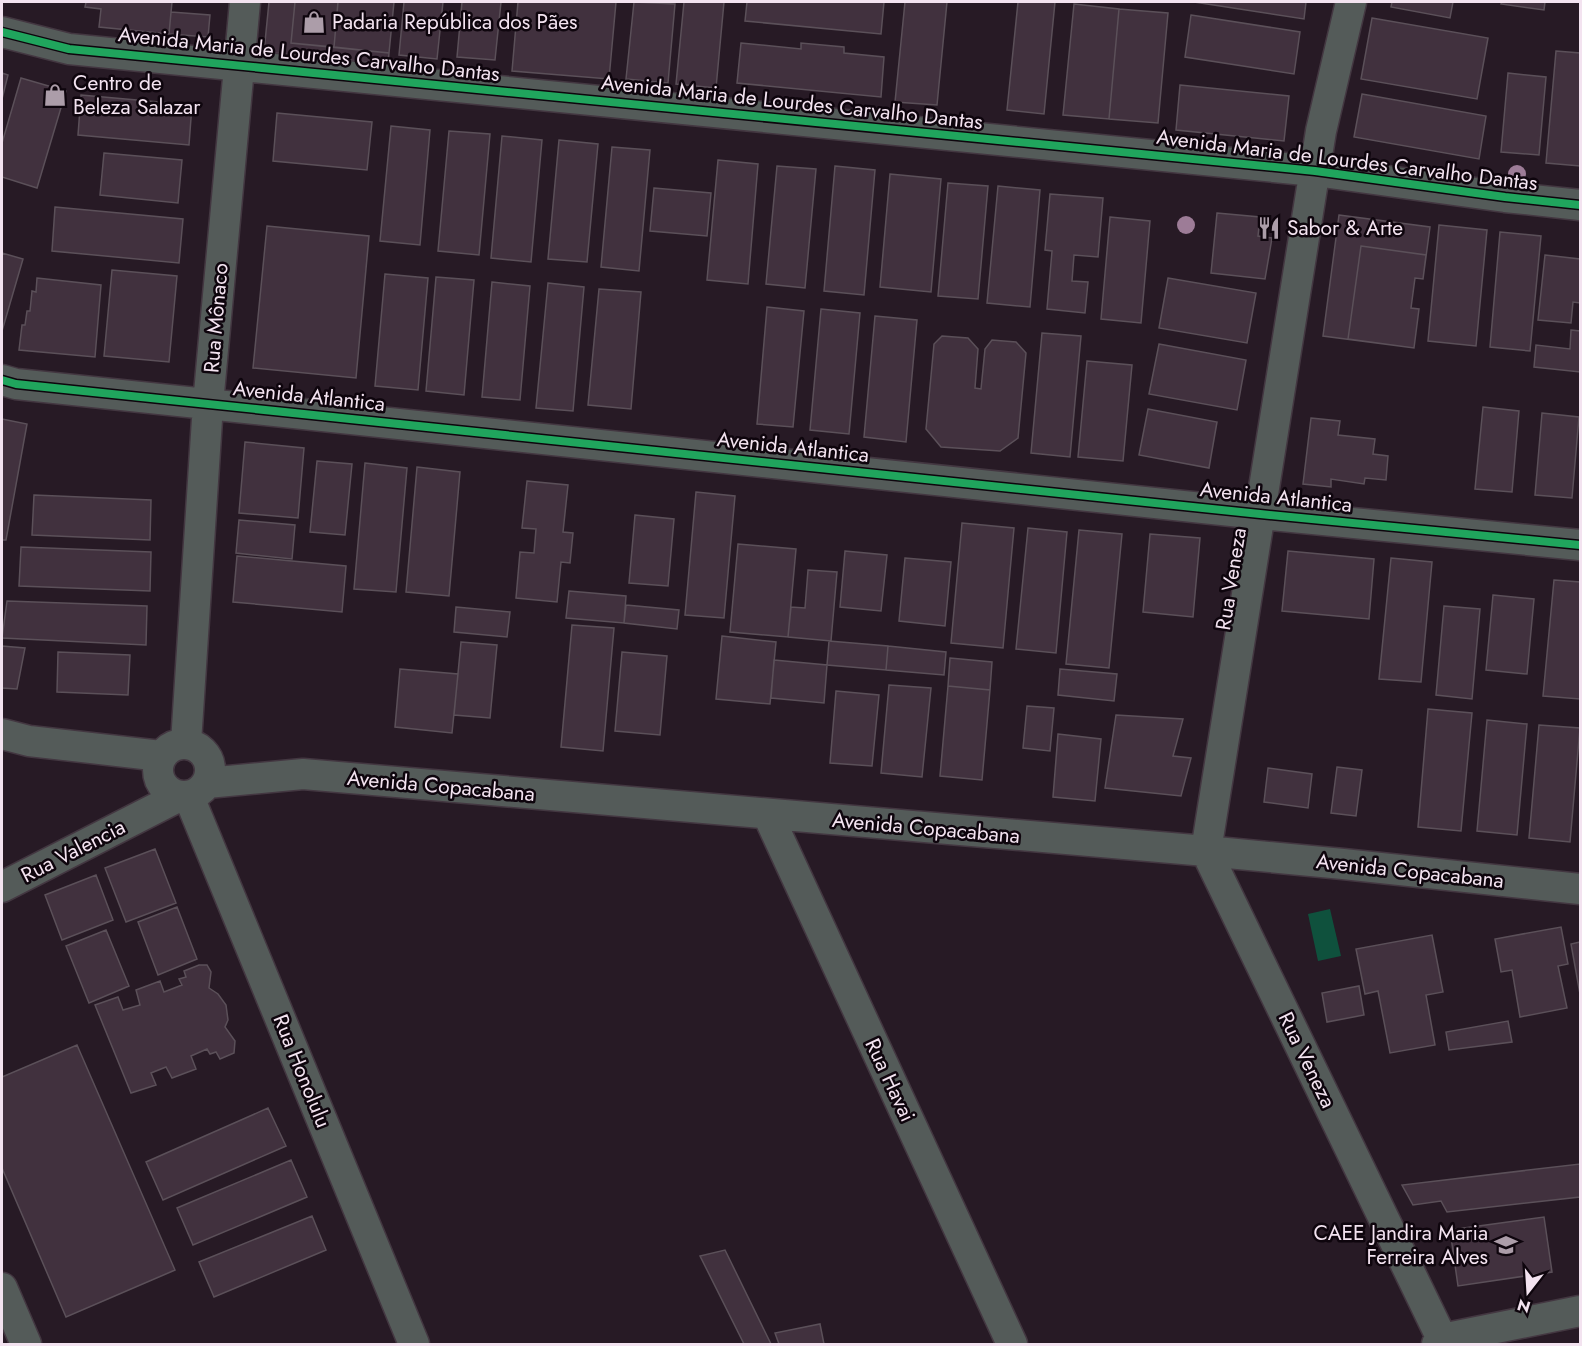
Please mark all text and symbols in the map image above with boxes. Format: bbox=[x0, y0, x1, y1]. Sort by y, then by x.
place label: Padaria República dos Pães bbox=[332, 7, 578, 37]
shop icon: Padaria República dos Pães bbox=[301, 9, 327, 35]
street label: Avenida Maria de Lourdes Carvalho Dantas bbox=[117, 19, 501, 89]
street label: Avenida Maria de Lourdes Carvalho Dantas bbox=[600, 67, 984, 137]
place label: Centro de Beleza Salazar bbox=[73, 68, 201, 122]
shop icon: Centro de Beleza Salazar bbox=[42, 82, 68, 108]
street label: Avenida Maria de Lourdes Carvalho Dantas bbox=[1155, 122, 1539, 198]
place label: Sabor & Arte bbox=[1287, 213, 1403, 243]
restaurant icon: Sabor & Arte bbox=[1256, 215, 1282, 241]
street label: Rua Mônaco bbox=[196, 262, 236, 374]
street label: Avenida Atlantica bbox=[231, 373, 387, 419]
street label: Avenida Atlantica bbox=[715, 424, 871, 470]
street label: Avenida Atlantica bbox=[1198, 474, 1354, 520]
street label: Rua Veneza bbox=[1208, 526, 1254, 632]
street label: Avenida Copacabana bbox=[346, 763, 536, 809]
street label: Avenida Copacabana bbox=[831, 805, 1021, 851]
street label: Rua Valencia bbox=[16, 812, 130, 890]
street label: Avenida Copacabana bbox=[1315, 846, 1505, 896]
street label: Rua Veneza bbox=[1271, 1007, 1343, 1113]
street label: Rua Honolulu bbox=[266, 1010, 338, 1132]
street label: Rua Havai bbox=[858, 1033, 922, 1127]
place label: CAEE Jandira Maria Ferreira Alves bbox=[1314, 1218, 1488, 1272]
school or university icon: CAEE Jandira Maria Ferreira Alves bbox=[1493, 1232, 1519, 1258]
north arrow bbox=[1498, 1262, 1558, 1322]
text: N bbox=[1514, 1293, 1533, 1319]

